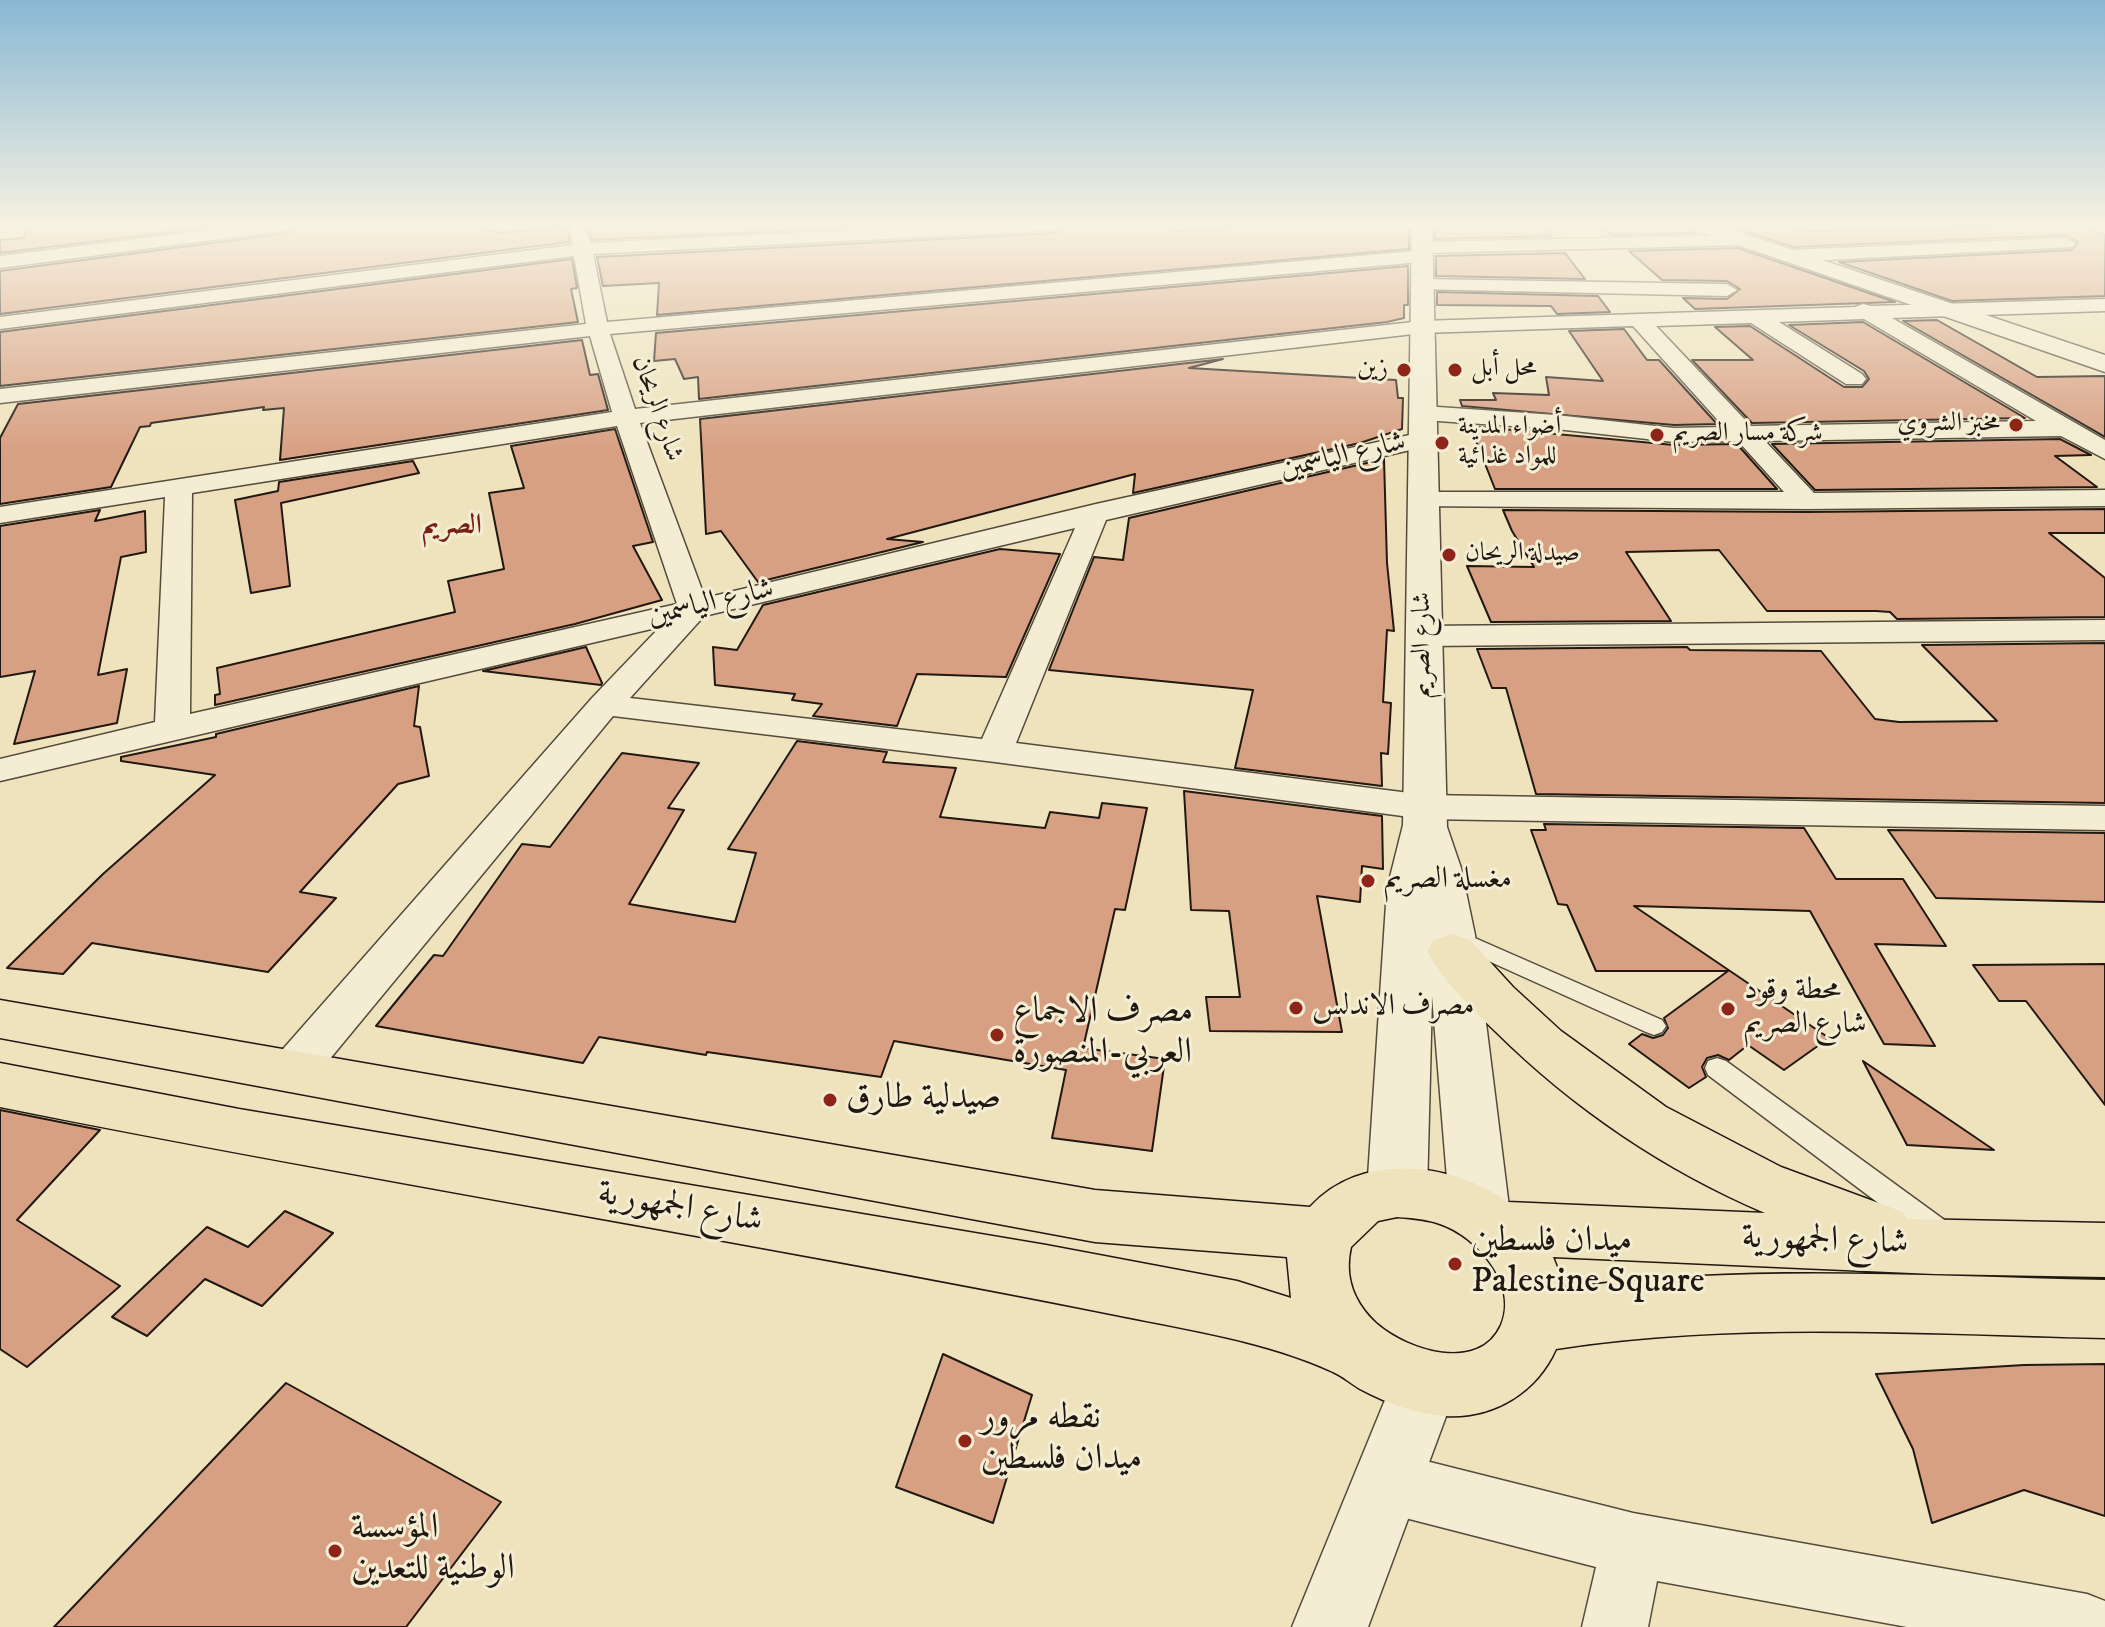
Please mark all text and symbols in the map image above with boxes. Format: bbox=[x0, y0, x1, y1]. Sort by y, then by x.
street label: شارع الريحان bbox=[623, 352, 689, 466]
place label: زين bbox=[1357, 354, 1388, 386]
place label: محل أبل bbox=[1471, 354, 1537, 386]
marker: زين bbox=[1395, 361, 1413, 379]
marker: محل أبل bbox=[1446, 361, 1464, 379]
place label: مخبز الشروي bbox=[1897, 409, 2000, 441]
place label: أضواء المدينة للمواد غذائية bbox=[1458, 412, 1561, 474]
marker: مخبز الشروي bbox=[2007, 416, 2025, 434]
place label: شركة مسار الصريم bbox=[1673, 419, 1823, 451]
street label: شارع الياسمين bbox=[1276, 425, 1410, 489]
marker: شركة مسار الصريم bbox=[1648, 426, 1666, 444]
marker: أضواء المدينة للمواد غذائية bbox=[1433, 434, 1451, 452]
district label: الصريم bbox=[422, 510, 482, 544]
place label: صيدلة الريحان bbox=[1465, 539, 1580, 571]
marker: صيدلة الريحان bbox=[1440, 546, 1458, 564]
street label: شارع الياسمين bbox=[644, 572, 778, 636]
street label: شارع الصريم bbox=[1408, 592, 1440, 698]
place label: مغسلة الصريم bbox=[1384, 863, 1512, 899]
marker: مغسلة الصريم bbox=[1359, 872, 1377, 890]
place label: محطة وقود شارع الصريم bbox=[1744, 974, 1866, 1044]
place label: مصرف الاندلس bbox=[1312, 990, 1474, 1026]
place label: مصرف الاجماع العربي-المنصورة bbox=[1013, 992, 1193, 1077]
marker: مصرف الاندلس bbox=[1287, 999, 1305, 1017]
marker: محطة وقود شارع الصريم bbox=[1719, 1000, 1737, 1018]
marker: مصرف الاجماع العربي-المنصورة bbox=[988, 1026, 1006, 1044]
place label: صيدلية طارق bbox=[846, 1078, 1001, 1122]
marker: صيدلية طارق bbox=[821, 1091, 839, 1109]
street label: شارع الجمهورية bbox=[594, 1173, 766, 1245]
street label: شارع الجمهورية bbox=[1741, 1217, 1909, 1267]
place label: ميدان فلسطين Palestine Square bbox=[1471, 1221, 1705, 1306]
marker: ميدان فلسطين Palestine Square bbox=[1446, 1255, 1464, 1273]
place label: نقطه مرور ميدان فلسطين bbox=[981, 1398, 1142, 1483]
marker: نقطه مرور ميدان فلسطين bbox=[956, 1432, 974, 1450]
place label: المؤسسة الوطنية للتعدين bbox=[351, 1508, 515, 1593]
marker: المؤسسة الوطنية للتعدين bbox=[326, 1542, 344, 1560]

